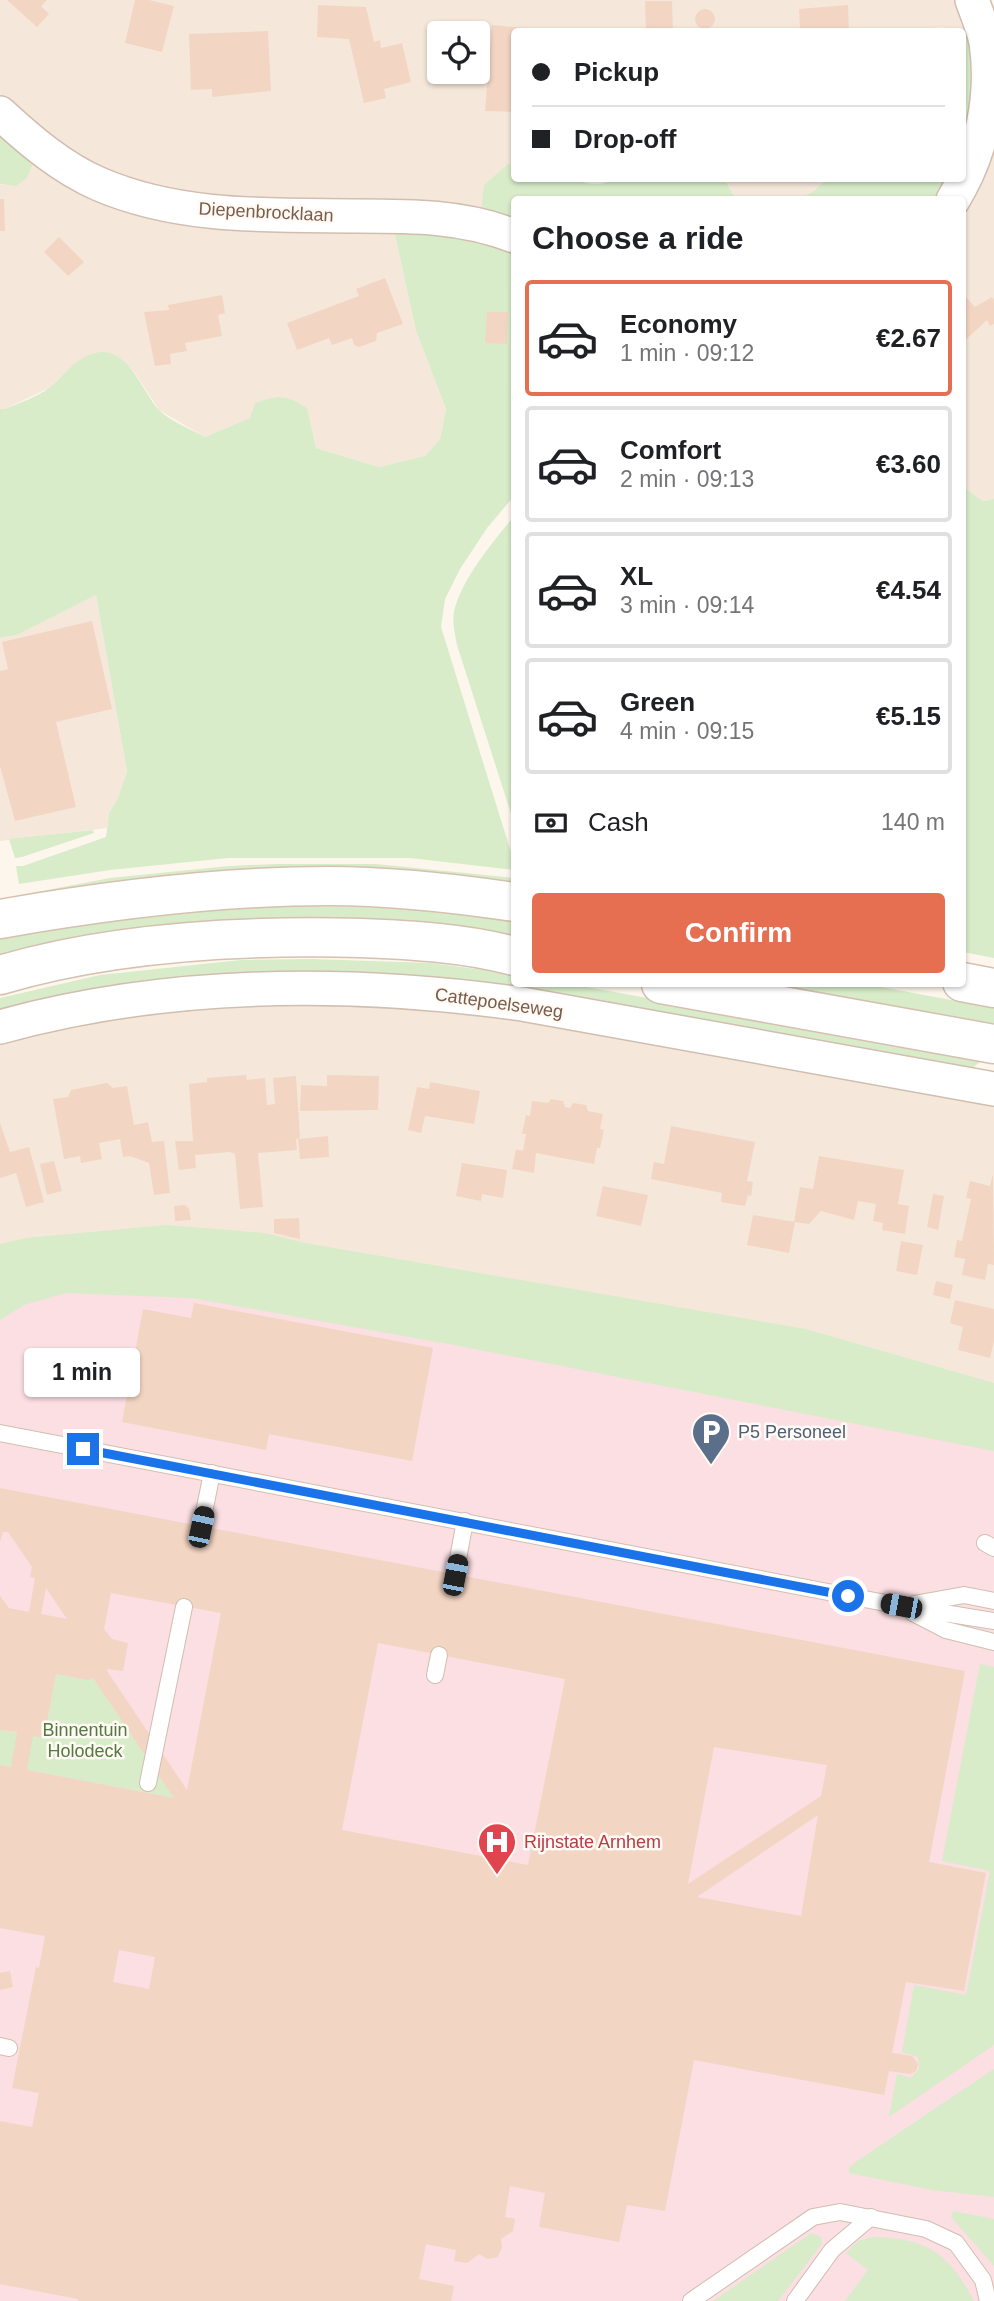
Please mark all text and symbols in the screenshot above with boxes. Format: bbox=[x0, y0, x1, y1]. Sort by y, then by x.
map controls bbox=[427, 21, 490, 84]
button: locate bbox=[427, 21, 490, 84]
text: Pickup bbox=[574, 57, 659, 87]
text: Drop-off bbox=[574, 124, 677, 154]
street label: Diepenbrocklaan bbox=[198, 198, 334, 226]
text: Choose a ride bbox=[532, 220, 744, 256]
icon: car bbox=[536, 307, 599, 370]
text: Economy bbox=[620, 309, 737, 339]
text: €2.67 bbox=[876, 323, 941, 353]
text: 1 min · 09:12 bbox=[620, 340, 754, 366]
icon: car bbox=[536, 433, 599, 496]
text: Comfort bbox=[620, 435, 721, 465]
text: €3.60 bbox=[876, 449, 941, 479]
text: 2 min · 09:13 bbox=[620, 466, 754, 492]
icon: car bbox=[536, 559, 599, 622]
text: XL bbox=[620, 561, 653, 591]
text: €4.54 bbox=[876, 575, 941, 605]
text: 3 min · 09:14 bbox=[620, 592, 754, 618]
icon: car bbox=[536, 685, 599, 748]
text: Green bbox=[620, 687, 695, 717]
text: €5.15 bbox=[876, 701, 941, 731]
text: 4 min · 09:15 bbox=[620, 718, 754, 744]
icon: cash bbox=[532, 804, 570, 842]
text: Cash bbox=[588, 807, 649, 837]
text: 140 m bbox=[881, 809, 945, 835]
button: Confirm bbox=[532, 893, 945, 973]
street label: Cattepoelseweg bbox=[434, 984, 564, 1022]
callout: 1 min bbox=[25, 1348, 141, 1396]
text: 1 min bbox=[52, 1359, 112, 1385]
parking icon: P5 Personeel bbox=[690, 1411, 732, 1466]
place label: P5 Personeel bbox=[738, 1422, 846, 1442]
route end bbox=[67, 1433, 99, 1465]
car bbox=[187, 1504, 216, 1550]
car bbox=[441, 1552, 470, 1598]
route start bbox=[832, 1580, 864, 1612]
car bbox=[879, 1592, 924, 1620]
park label: Binnentuin Holodeck bbox=[42, 1720, 128, 1761]
hospital icon: Rijnstate Arnhem bbox=[476, 1821, 518, 1876]
place label: Rijnstate Arnhem bbox=[524, 1832, 661, 1852]

